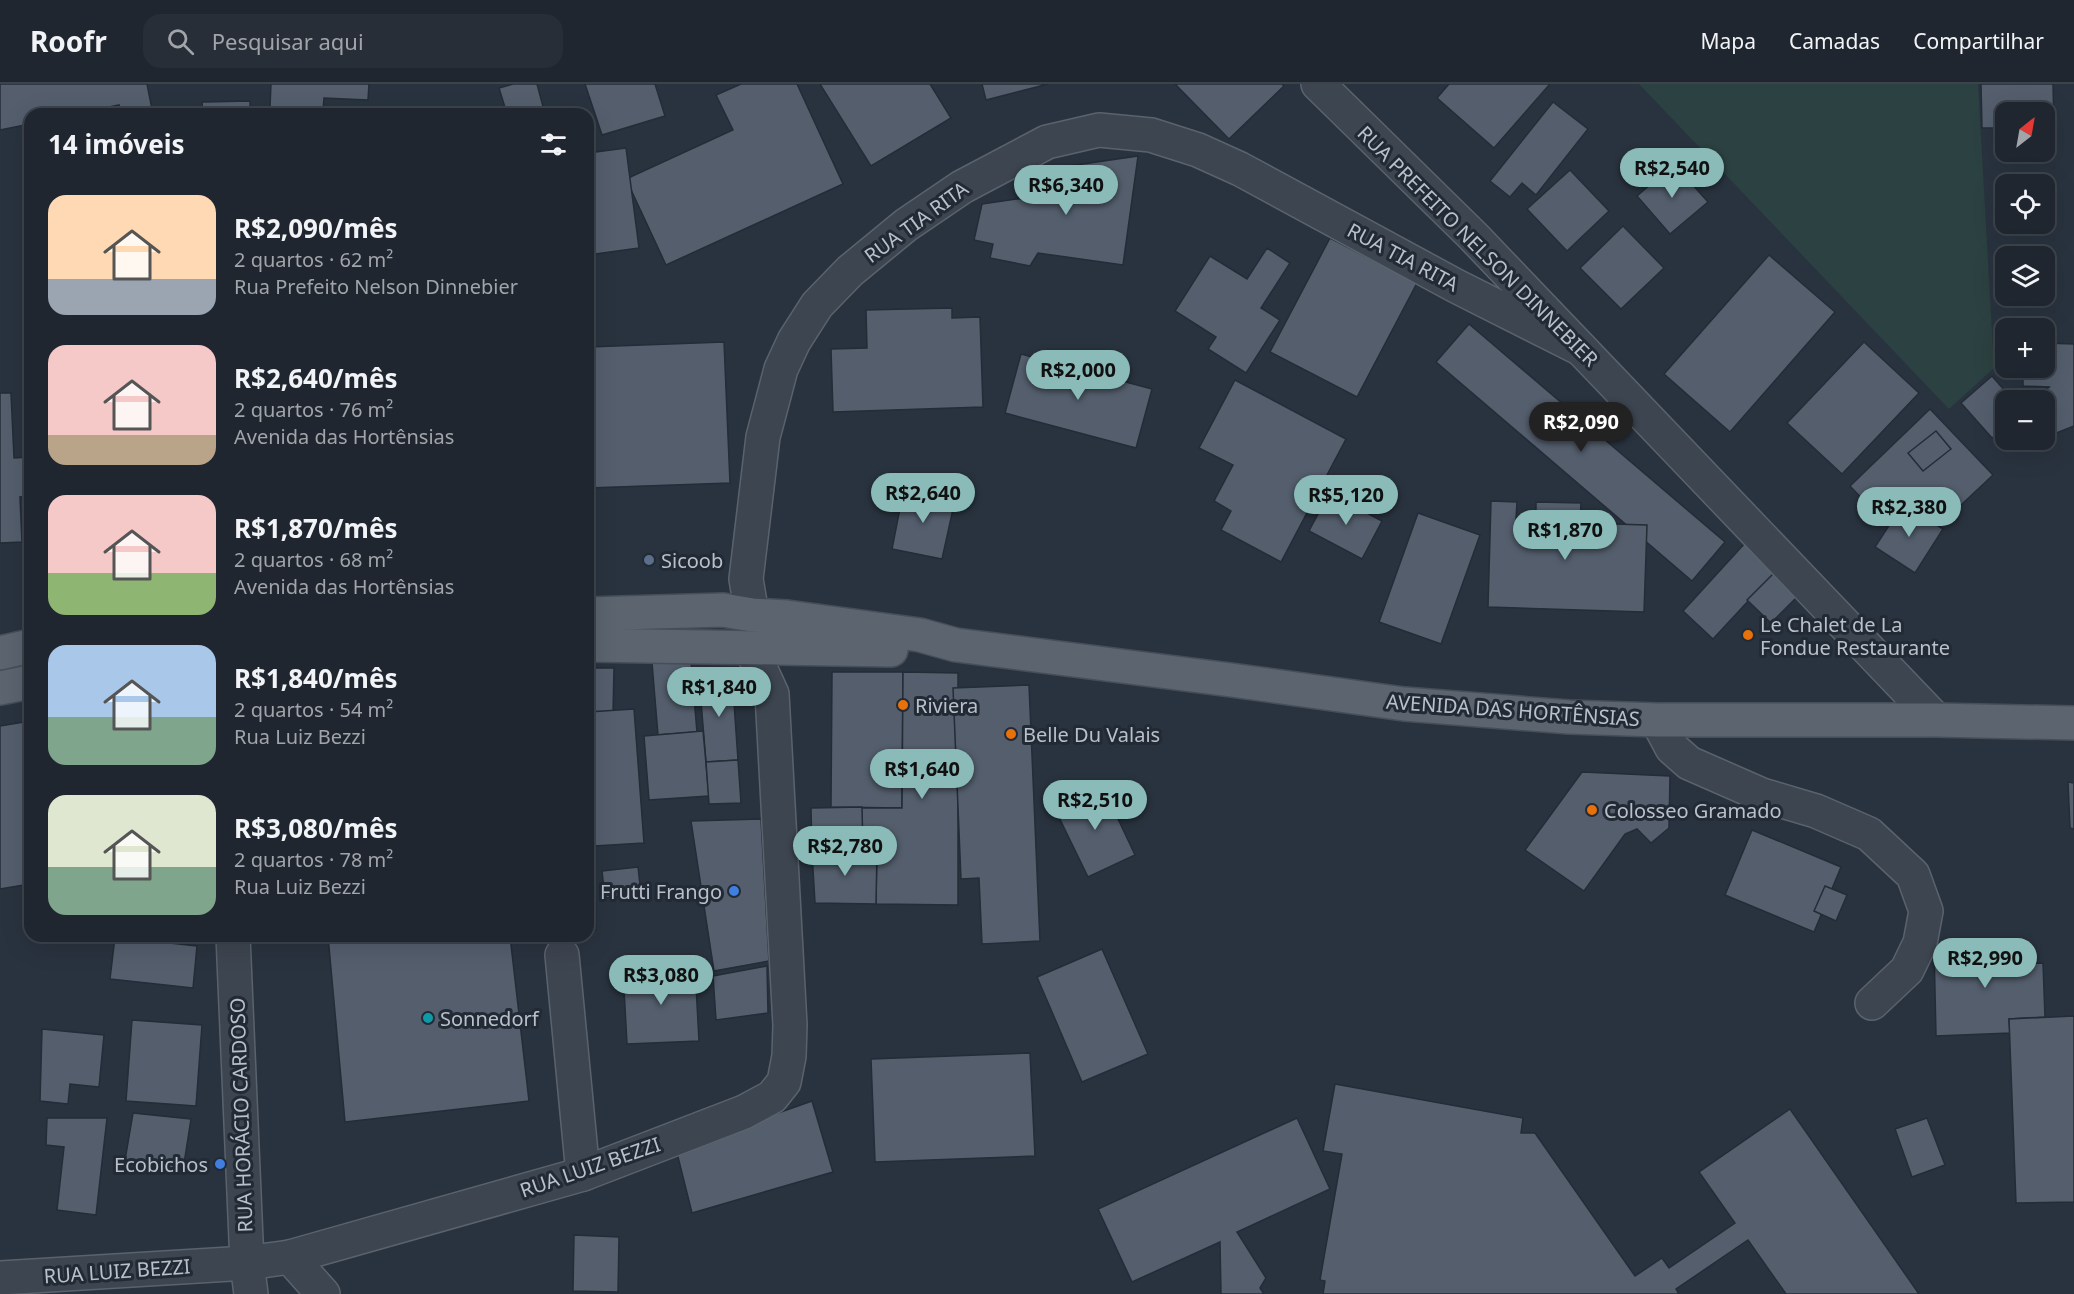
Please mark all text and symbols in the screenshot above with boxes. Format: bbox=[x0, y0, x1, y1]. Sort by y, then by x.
search box bbox=[143, 14, 563, 68]
text: Roofr bbox=[30, 22, 107, 60]
icon: search bbox=[164, 25, 197, 58]
text: Pesquisar aqui bbox=[212, 26, 364, 56]
text: Mapa bbox=[1700, 27, 1756, 55]
text: Camadas bbox=[1789, 27, 1880, 55]
text: Compartilhar bbox=[1913, 27, 2044, 55]
north arrow bbox=[1995, 102, 2055, 162]
map controls bbox=[1995, 102, 2055, 450]
street label: RUA PREFEITO NELSON DINNEBIER bbox=[1352, 120, 1605, 373]
text: 14 imóveis bbox=[48, 126, 185, 162]
icon: filters bbox=[537, 128, 570, 161]
pin: R$2,540 bbox=[1617, 148, 1727, 199]
text: R$2,540 bbox=[1634, 154, 1710, 181]
pin: R$6,340 bbox=[1011, 165, 1121, 216]
text: R$6,340 bbox=[1028, 171, 1104, 198]
button: locate bbox=[1995, 174, 2055, 234]
street label: RUA TIA RITA bbox=[859, 175, 974, 269]
text: R$2,090/mês bbox=[234, 210, 398, 246]
street label: RUA TIA RITA bbox=[1343, 216, 1464, 298]
icon: home bbox=[96, 219, 168, 291]
text: 2 quartos · 62 m² bbox=[234, 246, 393, 273]
button: layers bbox=[1995, 246, 2055, 306]
text: Rua Prefeito Nelson Dinnebier bbox=[234, 273, 518, 300]
button: + bbox=[1995, 318, 2055, 378]
pin: R$2,000 bbox=[1023, 350, 1133, 401]
text: R$2,000 bbox=[1040, 356, 1116, 383]
text: R$2,640/mês bbox=[234, 360, 398, 396]
icon: home bbox=[96, 369, 168, 441]
button: − bbox=[1995, 390, 2055, 450]
text: 2 quartos · 76 m² bbox=[234, 396, 393, 423]
pin: R$2,090 bbox=[1526, 402, 1636, 453]
text: R$2,090 bbox=[1543, 408, 1619, 435]
text: Avenida das Hortênsias bbox=[234, 423, 454, 450]
pin: R$2,640 bbox=[868, 473, 978, 524]
pin: R$5,120 bbox=[1291, 475, 1401, 526]
text: R$2,640 bbox=[885, 479, 961, 506]
text: R$5,120 bbox=[1308, 481, 1384, 508]
pin: R$2,380 bbox=[1854, 487, 1964, 538]
text: R$2,380 bbox=[1871, 493, 1947, 520]
text: R$1,870/mês bbox=[234, 510, 398, 546]
pin: R$1,870 bbox=[1510, 510, 1620, 561]
text: R$1,870 bbox=[1527, 516, 1603, 543]
icon: home bbox=[96, 519, 168, 591]
text: 2 quartos · 68 m² bbox=[234, 546, 393, 573]
place label: Sicoob bbox=[661, 547, 723, 574]
marker: Sicoob bbox=[642, 553, 656, 567]
text: Avenida das Hortênsias bbox=[234, 573, 454, 600]
place label: Le Chalet de La Fondue Restaurante bbox=[1760, 611, 1950, 661]
marker: Le Chalet de La Fondue Restaurante bbox=[1741, 628, 1755, 642]
text: R$1,840/mês bbox=[234, 660, 398, 696]
pin: R$1,840 bbox=[664, 667, 774, 718]
icon: home bbox=[96, 669, 168, 741]
text: R$1,840 bbox=[681, 673, 757, 700]
street label: AVENIDA DAS HORTÊNSIAS bbox=[1385, 688, 1641, 732]
place label: Riviera bbox=[915, 692, 978, 719]
text: 2 quartos · 54 m² bbox=[234, 696, 393, 723]
marker: Riviera bbox=[896, 698, 910, 712]
place label: Belle Du Valais bbox=[1023, 721, 1160, 748]
text: Rua Luiz Bezzi bbox=[234, 723, 366, 750]
marker: Belle Du Valais bbox=[1004, 727, 1018, 741]
pin: R$1,640 bbox=[867, 749, 977, 800]
text: R$1,640 bbox=[884, 755, 960, 782]
pin: R$2,510 bbox=[1040, 780, 1150, 831]
text: R$2,510 bbox=[1057, 786, 1133, 813]
place label: Colosseo Gramado bbox=[1604, 797, 1782, 824]
marker: Colosseo Gramado bbox=[1585, 803, 1599, 817]
text: R$3,080/mês bbox=[234, 810, 398, 846]
icon: home bbox=[96, 819, 168, 891]
pin: R$2,780 bbox=[790, 826, 900, 877]
text: R$2,780 bbox=[807, 832, 883, 859]
text: 2 quartos · 78 m² bbox=[234, 846, 393, 873]
text: Rua Luiz Bezzi bbox=[234, 873, 366, 900]
place label: Frutti Frango bbox=[600, 878, 722, 905]
marker: Frutti Frango bbox=[727, 884, 741, 898]
pin: R$2,990 bbox=[1930, 938, 2040, 989]
text: R$2,990 bbox=[1947, 944, 2023, 971]
pin: R$3,080 bbox=[606, 955, 716, 1006]
text: R$3,080 bbox=[623, 961, 699, 988]
street label: RUA HORÁCIO CARDOSO bbox=[223, 997, 259, 1233]
place label: Sonnedorf bbox=[440, 1005, 540, 1032]
marker: Sonnedorf bbox=[421, 1011, 435, 1025]
street label: RUA LUIZ BEZZI bbox=[516, 1130, 664, 1204]
place label: Ecobichos bbox=[114, 1151, 208, 1178]
marker: Ecobichos bbox=[213, 1157, 227, 1171]
street label: RUA LUIZ BEZZI bbox=[43, 1252, 191, 1290]

